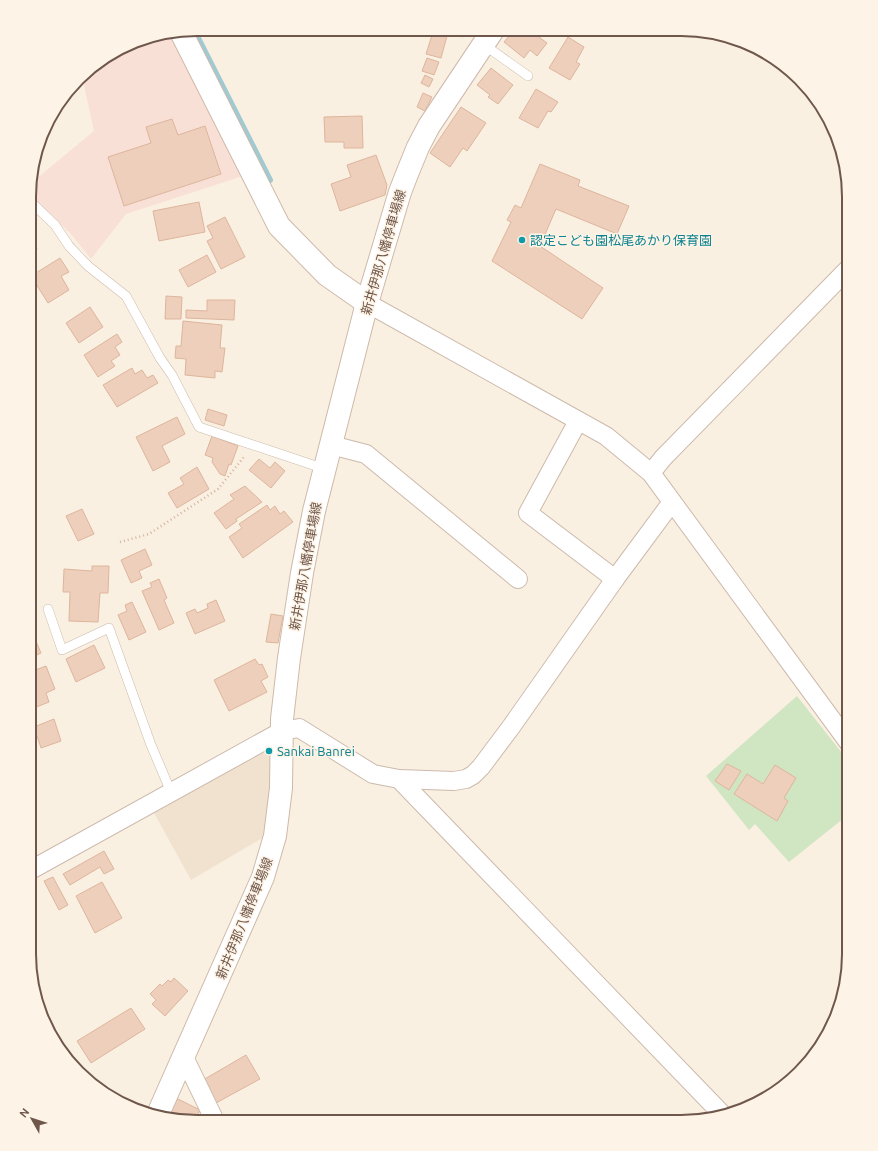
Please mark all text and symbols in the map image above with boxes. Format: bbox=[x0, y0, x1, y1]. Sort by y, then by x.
street label: 新井伊那八幡停車場線 bbox=[358, 188, 408, 316]
place label: 認定こども園松尾あかり保育園 bbox=[530, 233, 712, 247]
marker: 認定こども園松尾あかり保育園 bbox=[517, 235, 527, 245]
street label: 新井伊那八幡停車場線 bbox=[287, 501, 323, 631]
place label: Sankai Banrei bbox=[277, 744, 355, 758]
marker: Sankai Banrei bbox=[264, 746, 274, 756]
street label: 新井伊那八幡停車場線 bbox=[213, 855, 275, 981]
north arrow bbox=[12, 1099, 52, 1139]
text: N bbox=[17, 1106, 31, 1120]

